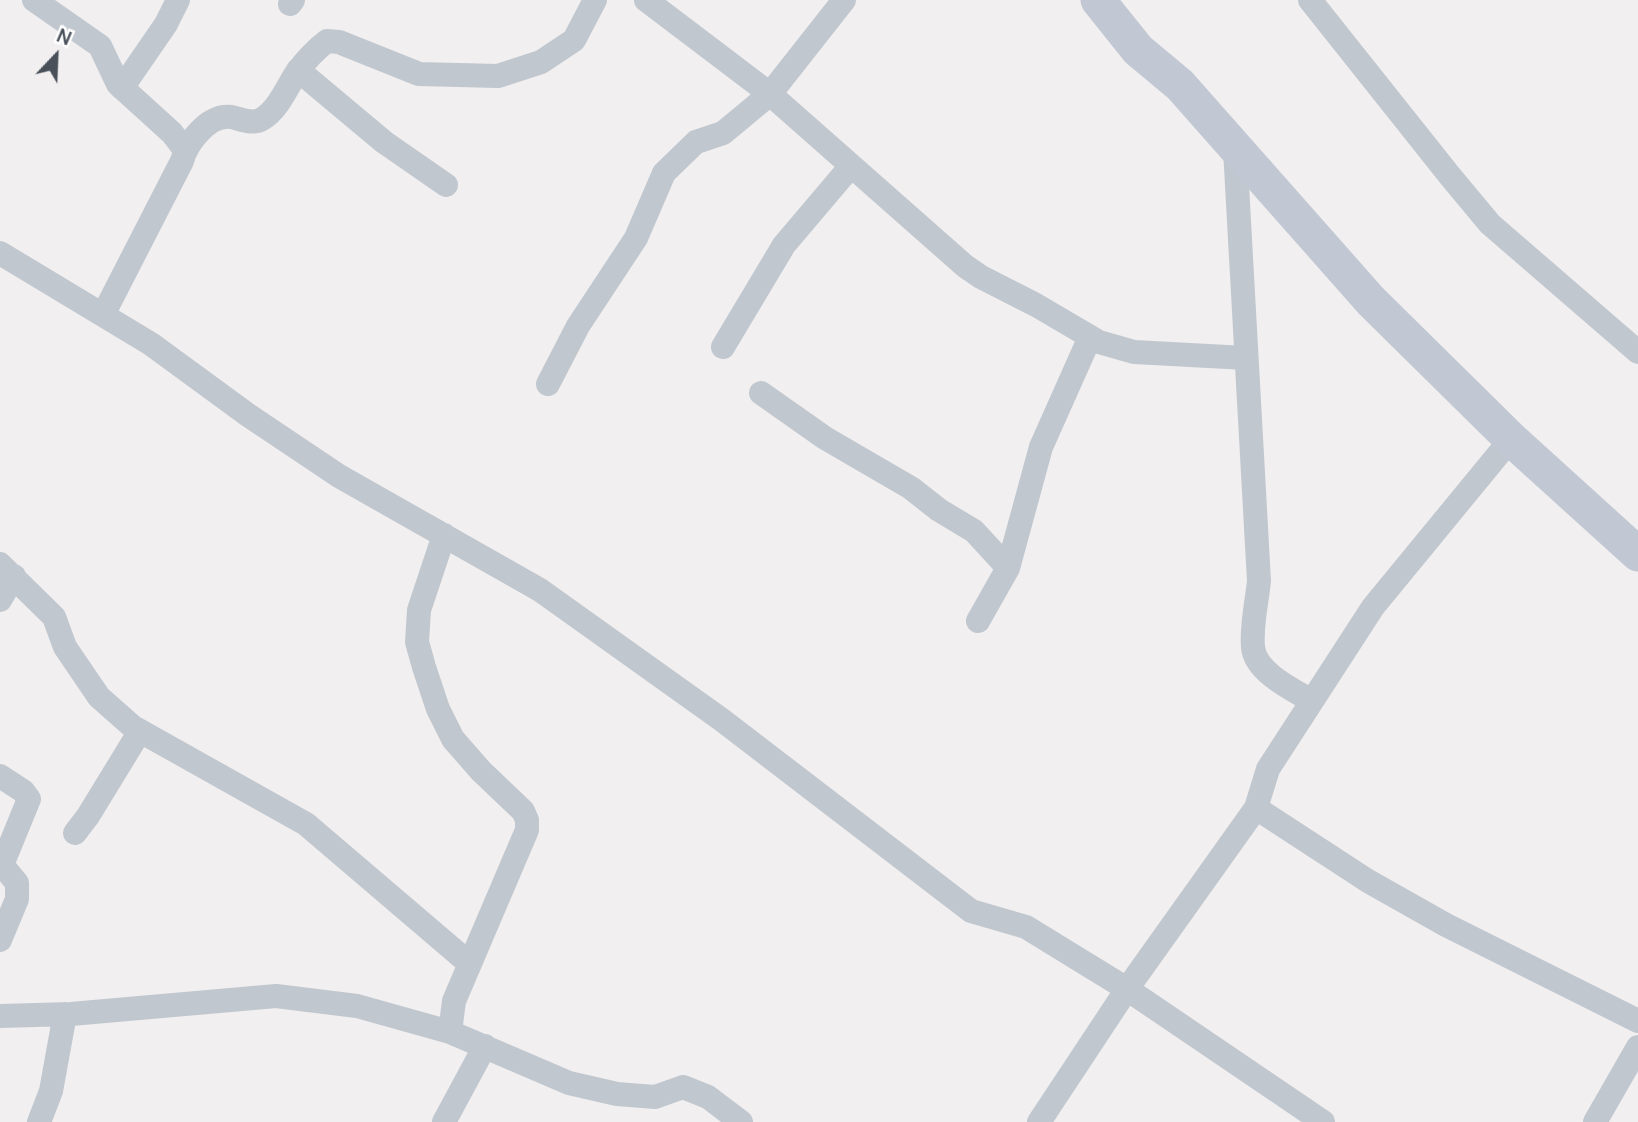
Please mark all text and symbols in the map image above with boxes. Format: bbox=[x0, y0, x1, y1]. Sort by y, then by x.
north arrow bbox=[21, 21, 91, 91]
text: N bbox=[53, 22, 76, 51]

